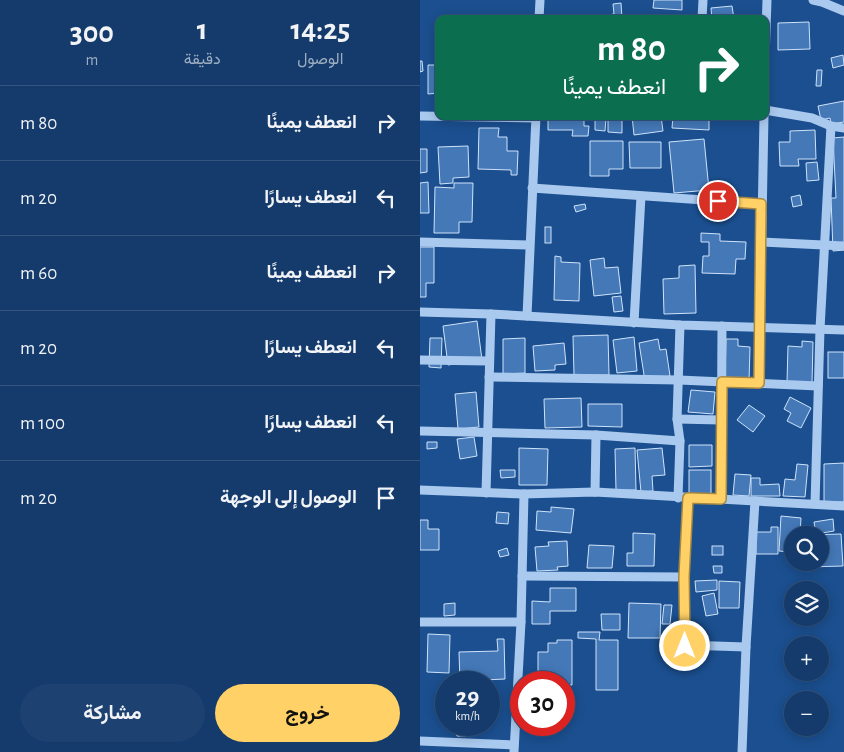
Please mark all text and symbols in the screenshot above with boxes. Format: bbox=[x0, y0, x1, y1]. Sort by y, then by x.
text: 1 bbox=[197, 15, 208, 45]
text: 14:25 bbox=[290, 15, 350, 45]
text: 300 bbox=[70, 18, 114, 48]
text: 80 m bbox=[597, 32, 666, 67]
icon: right bbox=[684, 35, 749, 100]
text: دقيقة bbox=[184, 51, 221, 67]
text: الوصول bbox=[297, 51, 343, 67]
text: m bbox=[85, 52, 98, 68]
text: انعطف يمينًا bbox=[562, 76, 666, 98]
icon: right bbox=[372, 109, 400, 137]
text: انعطف يمينًا bbox=[267, 113, 357, 132]
text: 80 m bbox=[20, 114, 57, 133]
pin bbox=[697, 180, 739, 222]
icon: left bbox=[372, 184, 400, 212]
icon: arrive bbox=[704, 187, 732, 215]
text: انعطف يسارًا bbox=[264, 188, 357, 207]
text: 20 m bbox=[20, 189, 57, 208]
icon: right bbox=[372, 259, 400, 287]
text: انعطف يمينًا bbox=[267, 263, 357, 282]
text: 60 m bbox=[20, 264, 57, 283]
icon: left bbox=[372, 334, 400, 362]
text: انعطف يسارًا bbox=[264, 338, 357, 357]
text: 20 m bbox=[20, 339, 57, 358]
icon: left bbox=[372, 409, 400, 437]
text: انعطف يسارًا bbox=[264, 413, 357, 432]
text: 100 m bbox=[20, 414, 65, 433]
icon: arrive bbox=[372, 484, 400, 512]
text: الوصول إلى الوجهة bbox=[220, 488, 357, 507]
text: 20 m bbox=[20, 489, 57, 508]
map controls bbox=[784, 526, 829, 736]
button: search bbox=[784, 526, 829, 571]
button: layers bbox=[784, 581, 829, 626]
position arrow bbox=[658, 619, 710, 671]
button: + bbox=[784, 636, 829, 681]
speed limit sign: 30 bbox=[510, 671, 575, 736]
button: مشاركة bbox=[20, 684, 205, 742]
button: خروج bbox=[215, 684, 400, 742]
text: 29 bbox=[456, 685, 479, 710]
button: − bbox=[784, 691, 829, 736]
text: km/h bbox=[455, 710, 480, 722]

